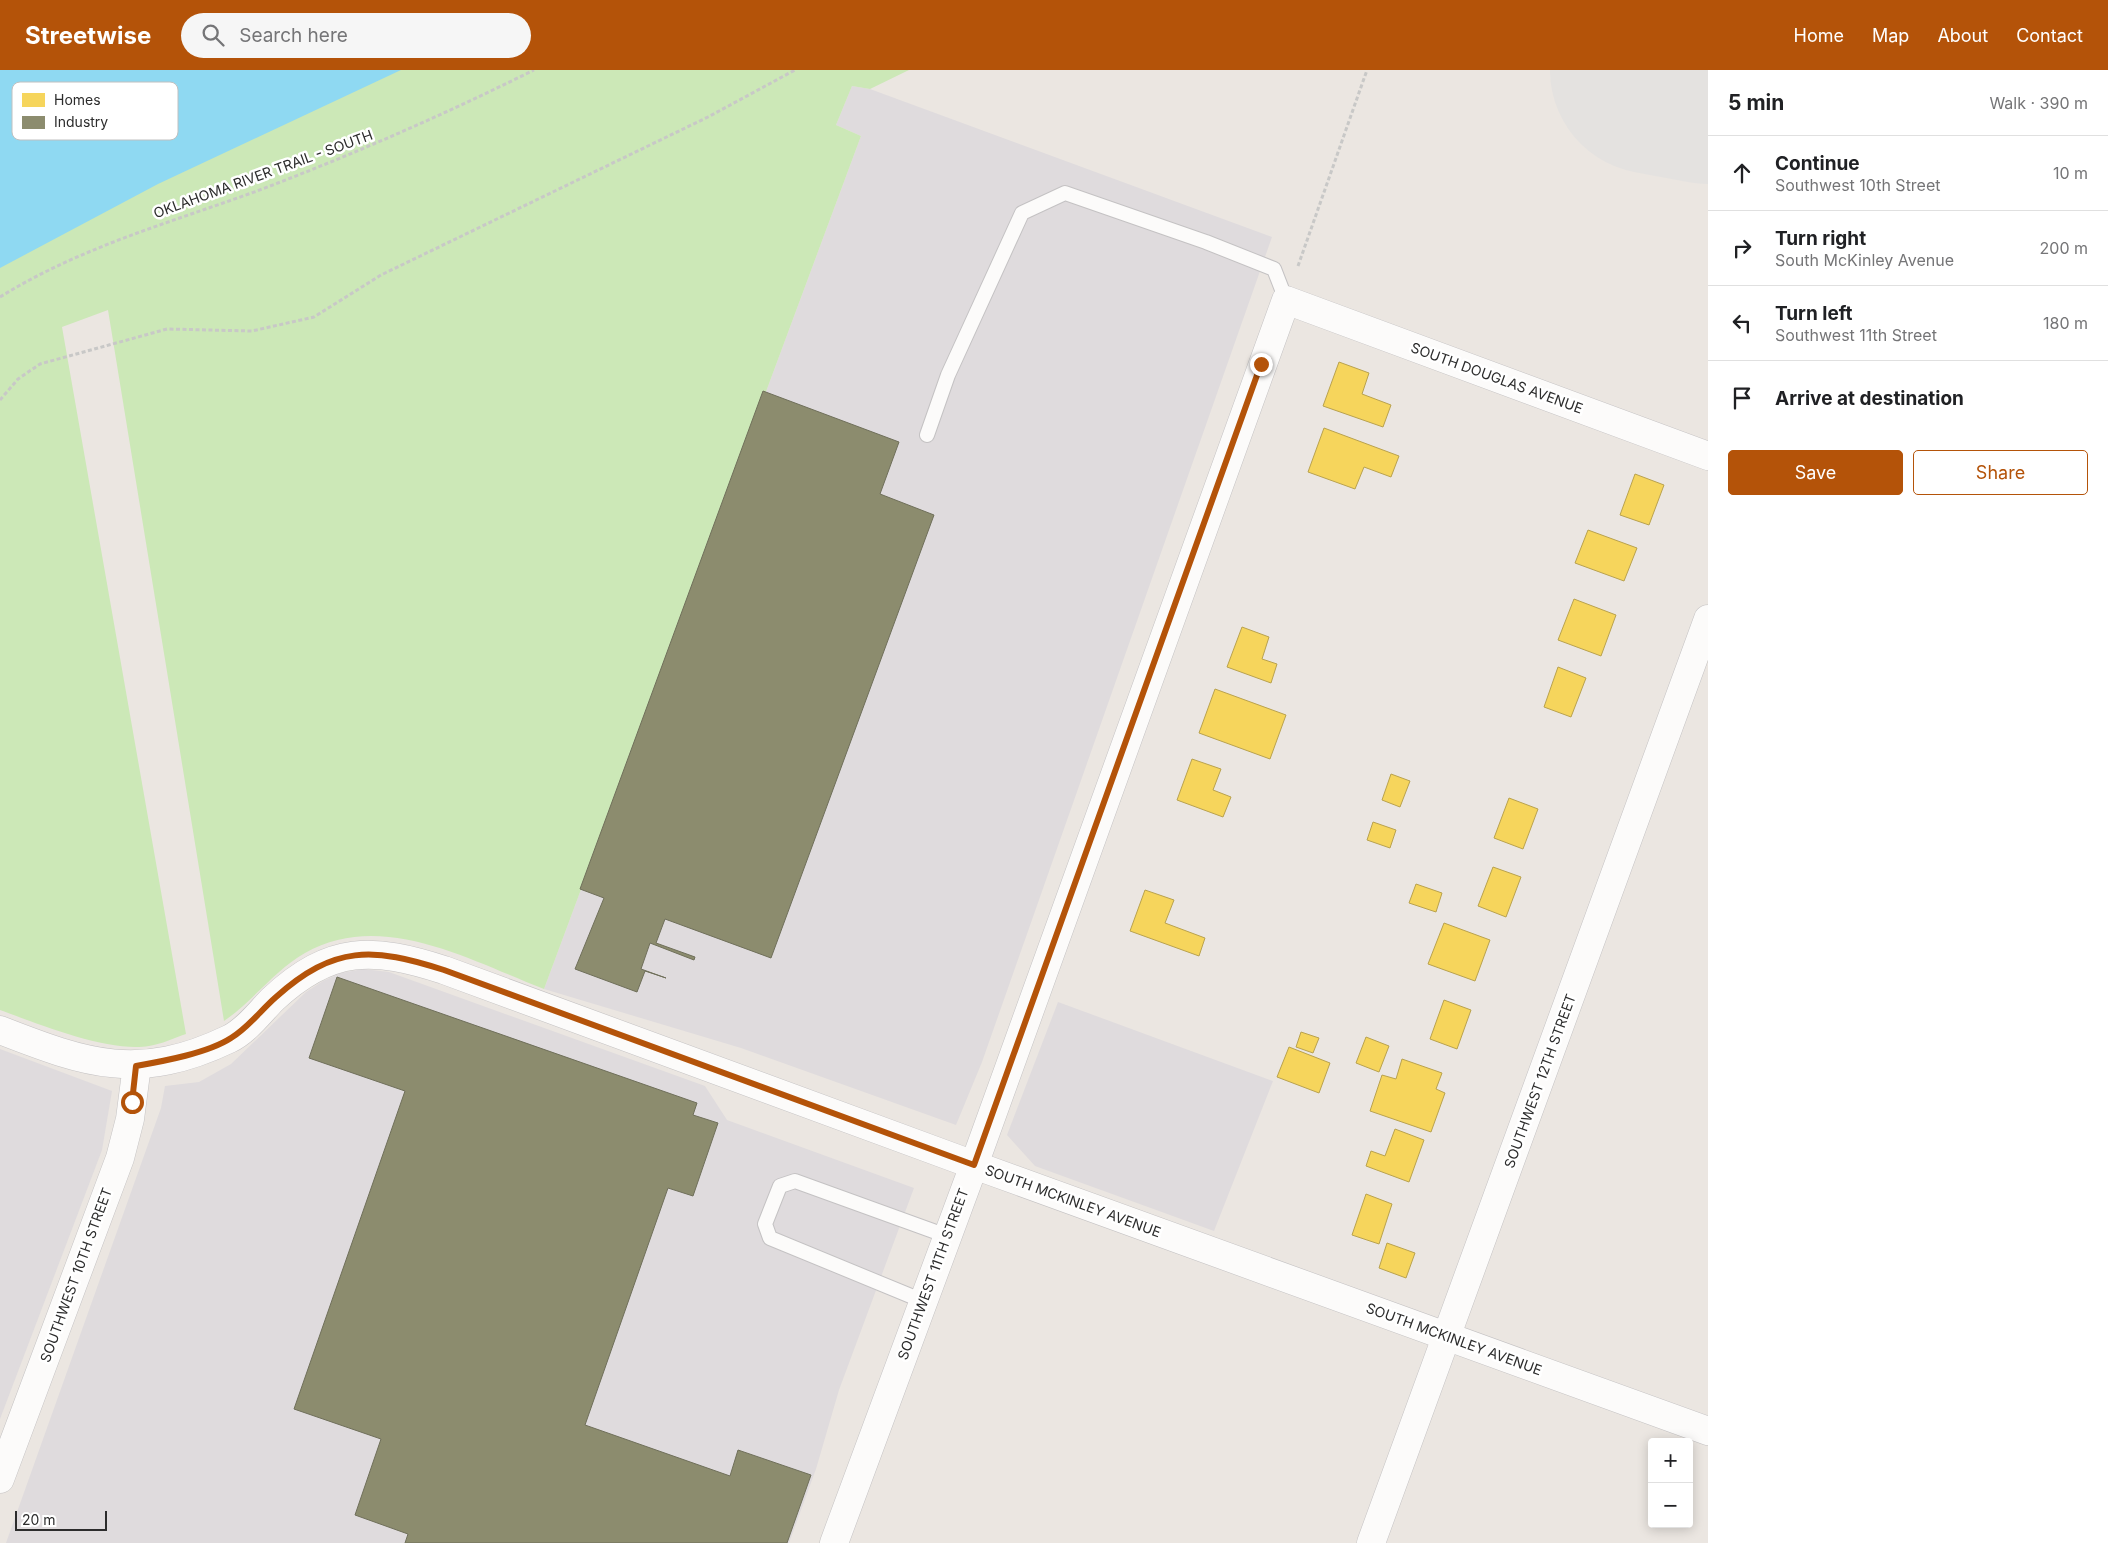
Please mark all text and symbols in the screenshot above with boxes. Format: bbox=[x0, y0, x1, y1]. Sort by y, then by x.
search box bbox=[181, 13, 531, 58]
text: Streetwise bbox=[25, 21, 151, 50]
icon: search bbox=[199, 21, 227, 49]
text: Search here bbox=[239, 24, 348, 47]
text: Home bbox=[1794, 25, 1844, 46]
text: Map bbox=[1872, 25, 1909, 46]
text: About bbox=[1937, 25, 1988, 46]
text: Contact bbox=[2016, 25, 2083, 46]
legend bbox=[12, 82, 178, 140]
text: 5 min bbox=[1728, 90, 1784, 115]
text: Homes bbox=[54, 91, 101, 108]
text: Walk · 390 m bbox=[1989, 93, 2088, 113]
text: Industry bbox=[54, 113, 108, 130]
street label: OKLAHOMA RIVER TRAIL - SOUTH bbox=[151, 126, 375, 221]
text: Continue bbox=[1775, 152, 1860, 175]
icon: ahead bbox=[1728, 159, 1756, 187]
text: 10 m bbox=[2053, 163, 2088, 183]
text: Southwest 10th Street bbox=[1775, 175, 1941, 195]
text: Turn right bbox=[1775, 227, 1866, 250]
icon: right bbox=[1728, 234, 1756, 262]
text: 200 m bbox=[2040, 238, 2088, 258]
text: South McKinley Avenue bbox=[1775, 250, 1954, 270]
text: Turn left bbox=[1775, 302, 1853, 325]
icon: left bbox=[1728, 309, 1756, 337]
text: 180 m bbox=[2043, 313, 2088, 333]
text: Southwest 11th Street bbox=[1775, 325, 1937, 345]
street label: SOUTH DOUGLAS AVENUE bbox=[1409, 338, 1586, 417]
route end bbox=[1250, 353, 1273, 376]
icon: arrive bbox=[1728, 384, 1756, 412]
text: Arrive at destination bbox=[1775, 387, 1964, 410]
button: Save bbox=[1728, 450, 1903, 495]
button: Share bbox=[1913, 450, 2088, 495]
street label: SOUTHWEST 12TH STREET bbox=[1500, 991, 1579, 1170]
route start bbox=[121, 1091, 144, 1114]
street label: SOUTH MCKINLEY AVENUE bbox=[983, 1161, 1163, 1240]
street label: SOUTHWEST 10TH STREET bbox=[36, 1185, 115, 1364]
street label: SOUTHWEST 11TH STREET bbox=[894, 1186, 972, 1362]
street label: SOUTH MCKINLEY AVENUE bbox=[1364, 1299, 1544, 1378]
map controls bbox=[1648, 1438, 1693, 1528]
button: + bbox=[1648, 1438, 1693, 1483]
button: − bbox=[1648, 1483, 1693, 1528]
scale bar bbox=[15, 1508, 108, 1531]
text: 20 m bbox=[22, 1511, 56, 1528]

